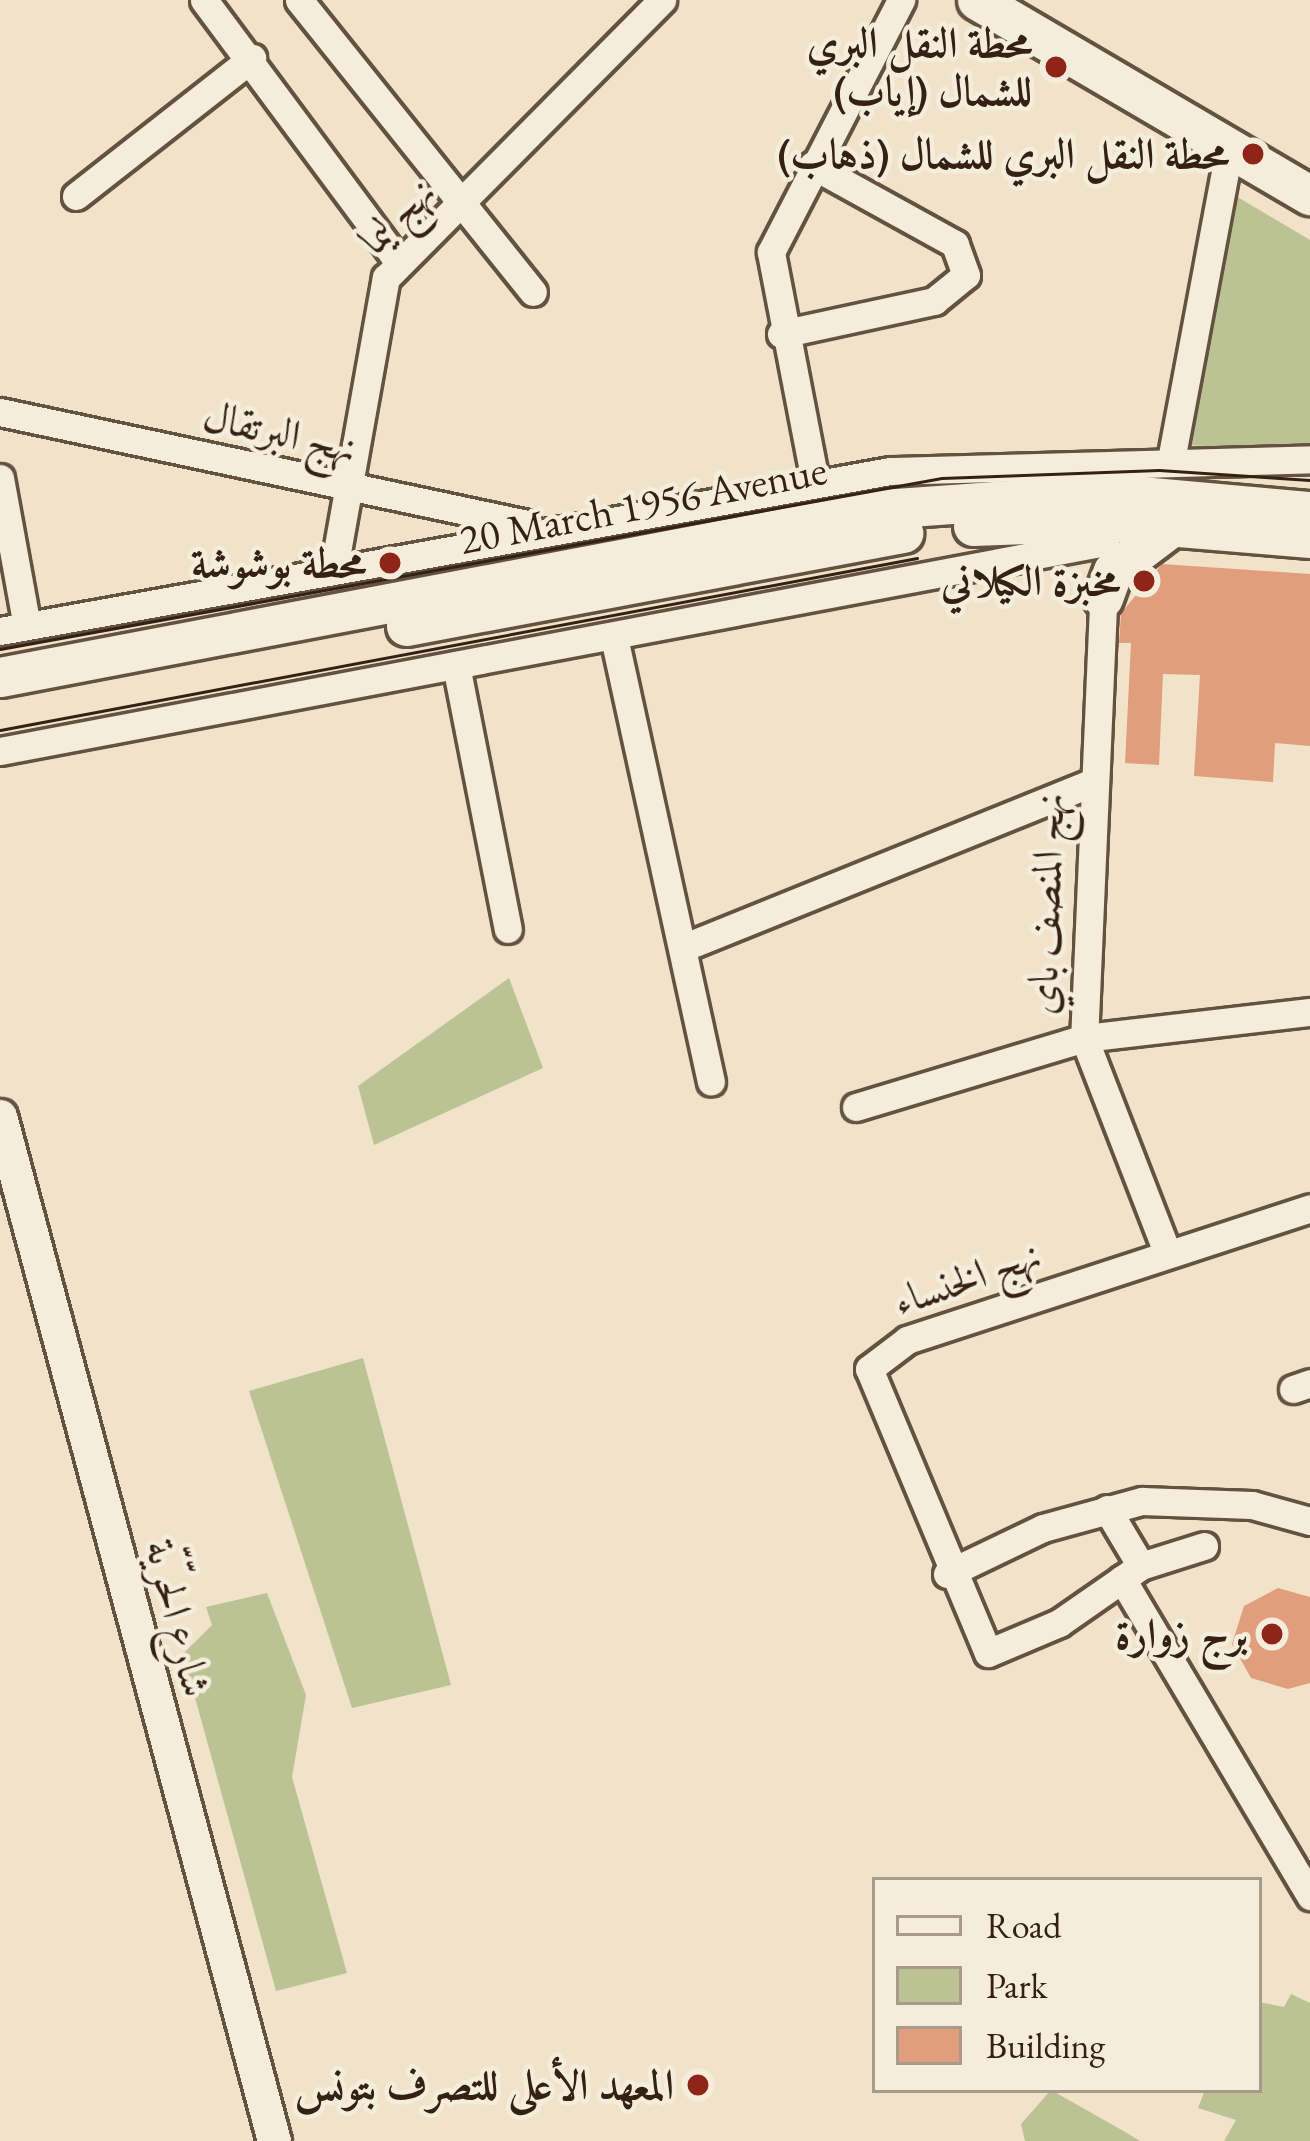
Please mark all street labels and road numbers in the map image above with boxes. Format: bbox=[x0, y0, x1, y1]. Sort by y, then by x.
street label: نهج ليما bbox=[348, 167, 446, 265]
street label: نهج البرتقال bbox=[198, 390, 362, 474]
street label: 20 March 1956 Avenue bbox=[455, 445, 831, 565]
street label: نهج المنصف باي bbox=[1017, 792, 1075, 1016]
street label: نهج الخنساء bbox=[887, 1229, 1047, 1327]
street label: شارع الحرّيّة bbox=[134, 1534, 222, 1702]

